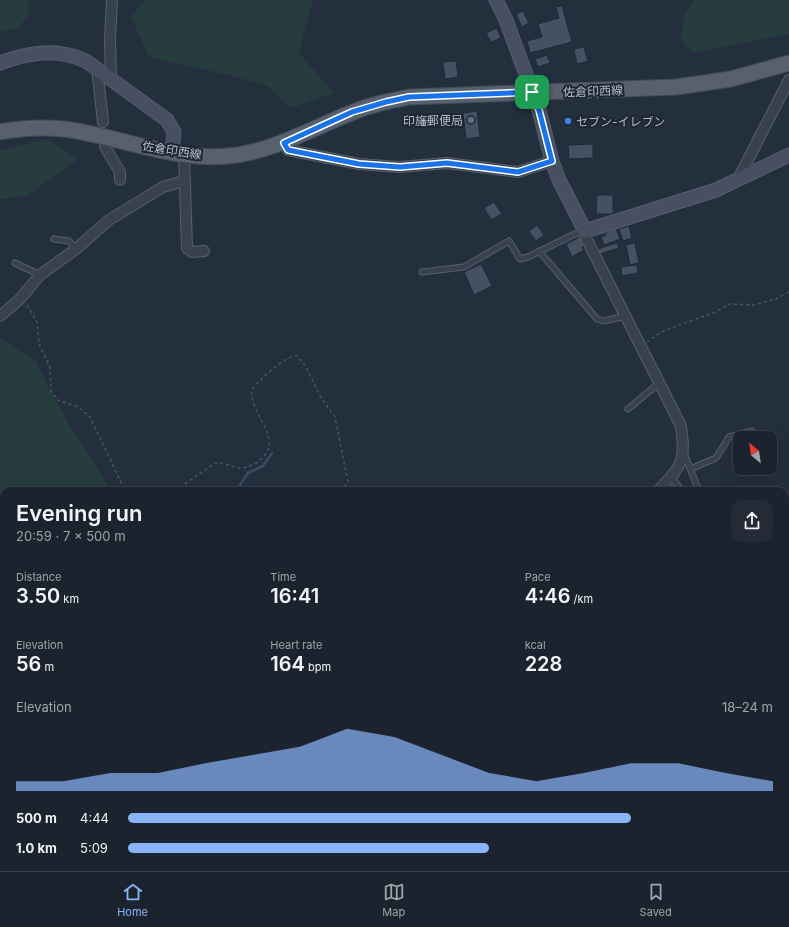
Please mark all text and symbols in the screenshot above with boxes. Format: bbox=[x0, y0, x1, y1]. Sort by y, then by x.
pin bbox=[515, 75, 549, 109]
icon: arrive bbox=[521, 81, 543, 103]
street label: 佐倉印西線 bbox=[563, 82, 623, 100]
place label: 印旛郵便局 bbox=[403, 113, 463, 128]
place label: セブン-イレブン bbox=[576, 114, 666, 129]
marker: 印旛郵便局 bbox=[466, 115, 476, 125]
marker: セブン-イレブン bbox=[563, 116, 573, 126]
street label: 佐倉印西線 bbox=[141, 138, 203, 162]
north arrow bbox=[733, 431, 777, 475]
map controls bbox=[733, 431, 777, 475]
text: Evening run bbox=[16, 500, 142, 526]
button: share bbox=[731, 500, 773, 542]
text: 20:59 · 7 × 500 m bbox=[16, 528, 126, 544]
text: Distance bbox=[16, 570, 61, 584]
text: Time bbox=[270, 570, 296, 584]
text: Pace bbox=[525, 570, 551, 584]
text: 3.50 bbox=[16, 584, 60, 608]
text: 16:41 bbox=[270, 584, 319, 608]
text: 4:46 bbox=[525, 584, 570, 608]
text: km bbox=[60, 592, 79, 606]
text: /km bbox=[570, 592, 593, 606]
text: Elevation bbox=[16, 638, 63, 652]
text: Heart rate bbox=[270, 638, 322, 652]
text: kcal bbox=[525, 638, 546, 652]
text: 56 bbox=[16, 652, 41, 676]
text: 164 bbox=[270, 652, 305, 676]
text: 228 bbox=[525, 652, 562, 676]
text: m bbox=[41, 660, 54, 674]
text: bpm bbox=[305, 660, 331, 674]
text: Elevation bbox=[16, 699, 72, 715]
text: 18–24 m bbox=[722, 699, 773, 715]
text: 500 m bbox=[16, 810, 57, 826]
text: 4:44 bbox=[80, 810, 109, 826]
text: 1.0 km bbox=[16, 840, 57, 856]
text: 5:09 bbox=[80, 840, 108, 856]
tab: Home bbox=[117, 881, 148, 919]
tab: Map bbox=[382, 881, 405, 919]
tab: Saved bbox=[640, 881, 672, 919]

